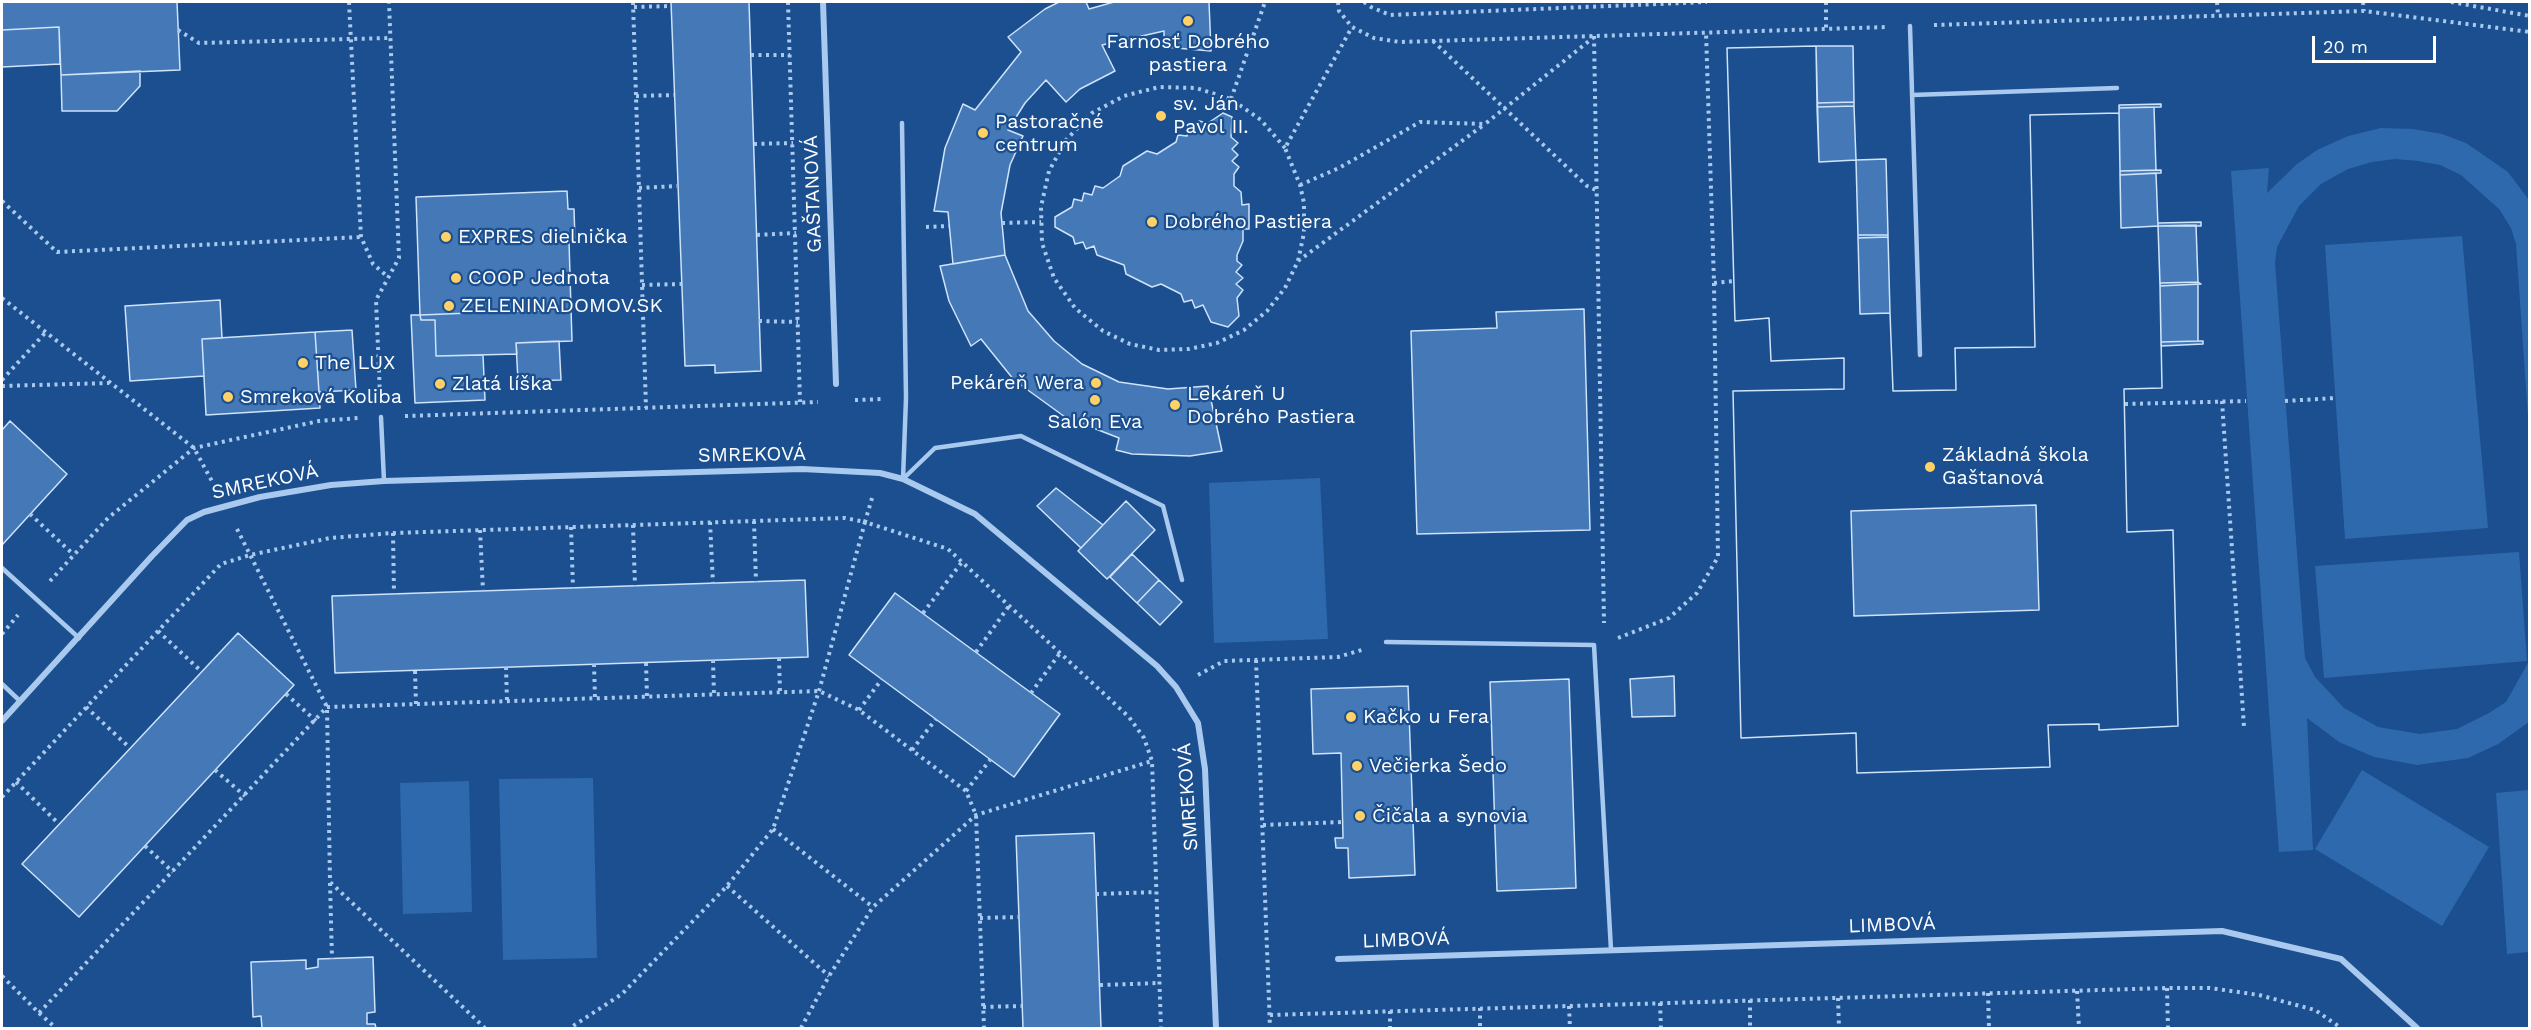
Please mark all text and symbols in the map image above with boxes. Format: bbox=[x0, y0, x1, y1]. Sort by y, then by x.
marker: Farnosť Dobrého pastiera bbox=[1181, 14, 1195, 28]
scale bar bbox=[2315, 24, 2440, 62]
place label: Farnosť Dobrého pastiera bbox=[1106, 30, 1270, 77]
text: 20 m bbox=[2323, 36, 2368, 57]
place label: sv. Ján Pavol II. bbox=[1173, 92, 1249, 139]
marker: sv. Ján Pavol II. bbox=[1154, 109, 1168, 123]
place label: Pastoračné centrum bbox=[995, 110, 1104, 157]
marker: Pastoračné centrum bbox=[976, 126, 990, 140]
street label: GAŠTANOVÁ bbox=[799, 135, 827, 253]
place label: Dobrého Pastiera bbox=[1164, 210, 1332, 234]
marker: Dobrého Pastiera bbox=[1145, 215, 1159, 229]
place label: EXPRES dielnička bbox=[458, 225, 628, 249]
marker: EXPRES dielnička bbox=[439, 230, 453, 244]
place label: COOP Jednota bbox=[468, 266, 610, 290]
marker: COOP Jednota bbox=[449, 271, 463, 285]
place label: ZELENINADOMOV.SK bbox=[461, 294, 663, 318]
marker: ZELENINADOMOV.SK bbox=[442, 299, 456, 313]
place label: The LUX bbox=[315, 351, 395, 375]
marker: The LUX bbox=[296, 356, 310, 370]
place label: Pekáreň Wera bbox=[950, 371, 1084, 395]
place label: Zlatá líška bbox=[452, 372, 553, 396]
marker: Pekáreň Wera bbox=[1089, 376, 1103, 390]
marker: Zlatá líška bbox=[433, 377, 447, 391]
place label: Lekáreň U Dobrého Pastiera bbox=[1187, 382, 1355, 429]
place label: Smreková Koliba bbox=[240, 385, 402, 409]
marker: Smreková Koliba bbox=[221, 390, 235, 404]
marker: Salón Eva bbox=[1088, 393, 1102, 407]
marker: Lekáreň U Dobrého Pastiera bbox=[1168, 398, 1182, 412]
place label: Salón Eva bbox=[1048, 410, 1142, 434]
street label: SMREKOVÁ bbox=[698, 442, 806, 468]
place label: Základná škola Gaštanová bbox=[1942, 443, 2089, 490]
street label: SMREKOVÁ bbox=[210, 459, 320, 505]
marker: Základná škola Gaštanová bbox=[1923, 460, 1937, 474]
place label: Kačko u Fera bbox=[1363, 705, 1489, 729]
marker: Kačko u Fera bbox=[1344, 710, 1358, 724]
street label: SMREKOVÁ bbox=[1172, 742, 1204, 852]
place label: Večierka Šedo bbox=[1369, 754, 1507, 778]
marker: Večierka Šedo bbox=[1350, 759, 1364, 773]
place label: Čičala a synovia bbox=[1372, 804, 1528, 828]
marker: Čičala a synovia bbox=[1353, 809, 1367, 823]
street label: LIMBOVÁ bbox=[1848, 911, 1936, 939]
street label: LIMBOVÁ bbox=[1362, 926, 1450, 954]

